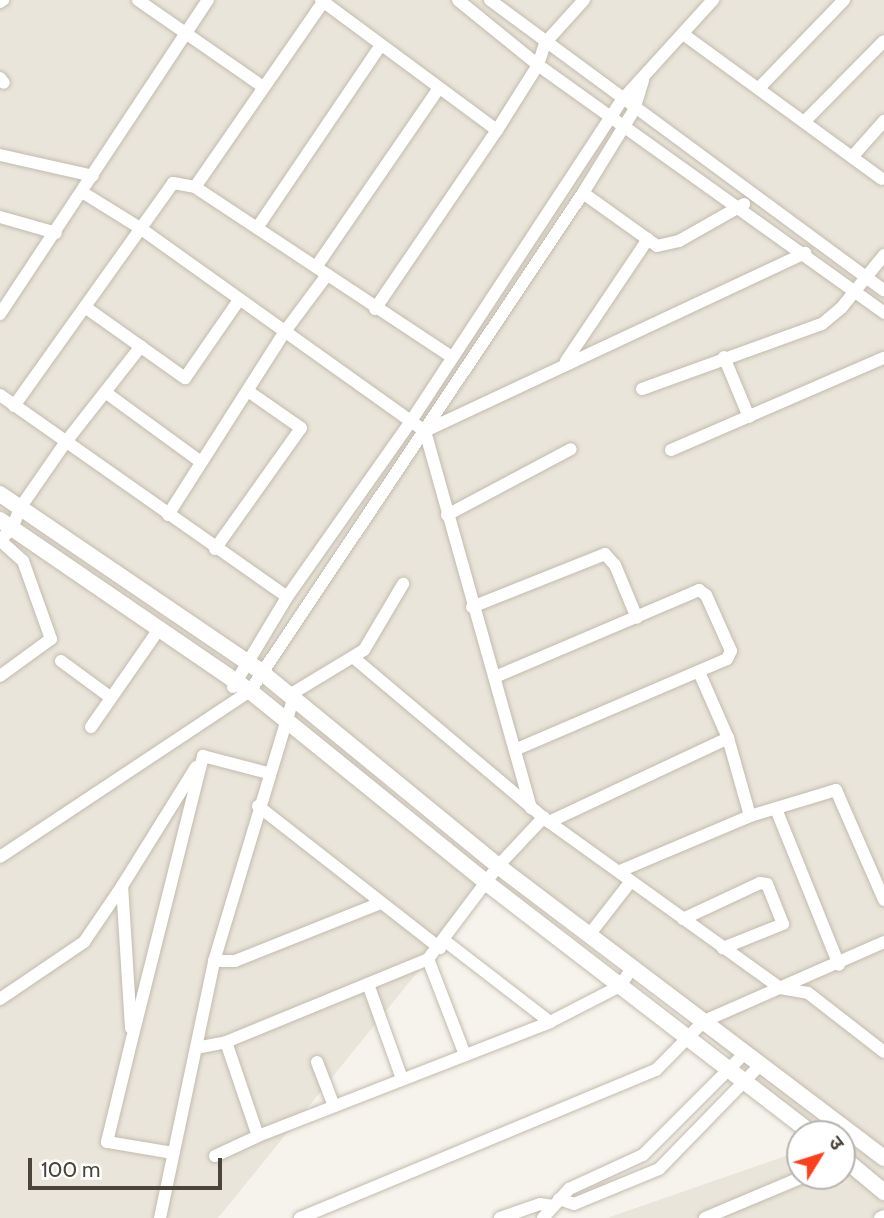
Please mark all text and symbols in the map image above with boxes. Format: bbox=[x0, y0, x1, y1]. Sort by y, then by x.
north arrow bbox=[786, 1120, 856, 1190]
text: उ bbox=[824, 1132, 849, 1154]
scale bar bbox=[32, 1144, 226, 1188]
text: 100 m bbox=[41, 1157, 100, 1182]

